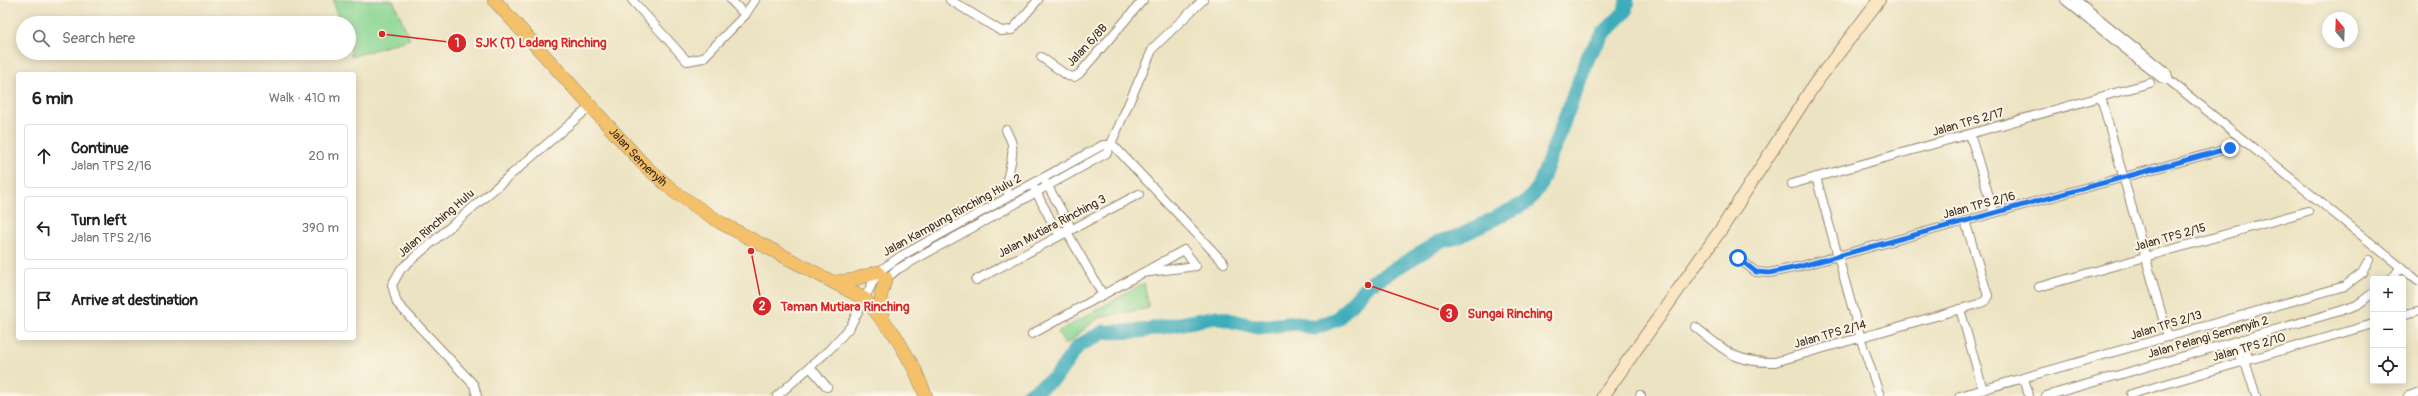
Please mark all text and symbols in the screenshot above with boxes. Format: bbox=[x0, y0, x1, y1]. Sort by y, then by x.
north arrow bbox=[2322, 12, 2358, 48]
search box bbox=[16, 16, 356, 60]
street label: Jalan 6/8B bbox=[1064, 21, 1111, 70]
icon: search bbox=[30, 27, 52, 49]
text: Search here bbox=[62, 29, 135, 48]
callout: SJK (T) Ladang Rinching bbox=[447, 30, 614, 55]
text: SJK (T) Ladang Rinching bbox=[475, 35, 607, 51]
text: 1 bbox=[455, 36, 459, 51]
text: 6 min bbox=[32, 88, 73, 109]
text: Walk · 410 m bbox=[269, 90, 340, 106]
street label: Jalan TPS 2/17 bbox=[1931, 105, 2006, 140]
street label: Jalan Semenyih bbox=[605, 124, 671, 190]
text: Continue bbox=[71, 139, 129, 158]
route end bbox=[2221, 139, 2239, 157]
icon: ahead bbox=[33, 145, 55, 167]
text: 20 m bbox=[308, 148, 339, 164]
text: Jalan TPS 2/16 bbox=[71, 158, 152, 174]
street label: Jalan Kampung Rinching Hulu 2 bbox=[880, 171, 1024, 260]
street label: Jalan Rinching Hulu bbox=[395, 186, 478, 261]
street label: Jalan TPS 2/16 bbox=[1941, 189, 2017, 222]
street label: Jalan Mutiara Rinching 3 bbox=[996, 191, 1109, 261]
text: Turn left bbox=[71, 211, 127, 230]
icon: left bbox=[33, 217, 55, 239]
text: 390 m bbox=[302, 220, 339, 236]
street label: Jalan TPS 2/15 bbox=[2133, 220, 2208, 255]
text: Jalan TPS 2/16 bbox=[71, 230, 152, 246]
route start bbox=[1729, 249, 1747, 267]
map controls bbox=[2370, 276, 2406, 384]
button: + bbox=[2370, 276, 2406, 312]
icon: arrive bbox=[33, 289, 55, 311]
text: Arrive at destination bbox=[71, 291, 198, 310]
callout: Taman Mutiara Rinching bbox=[752, 294, 917, 319]
text: 2 bbox=[759, 299, 766, 314]
text: Taman Mutiara Rinching bbox=[780, 299, 910, 315]
callout: Sungai Rinching bbox=[1439, 301, 1561, 326]
text: Sungai Rinching bbox=[1467, 306, 1553, 322]
text: 3 bbox=[1446, 307, 1453, 322]
street label: Jalan TPS 2/13 bbox=[2129, 307, 2204, 343]
button: − bbox=[2370, 312, 2406, 348]
street label: Jalan Pelangi Semenyih 2 bbox=[2146, 313, 2270, 362]
street label: Jalan TPS 2/14 bbox=[1792, 317, 1868, 352]
street label: Jalan TPS 2/10 bbox=[2211, 330, 2288, 365]
button: locate bbox=[2370, 348, 2406, 384]

